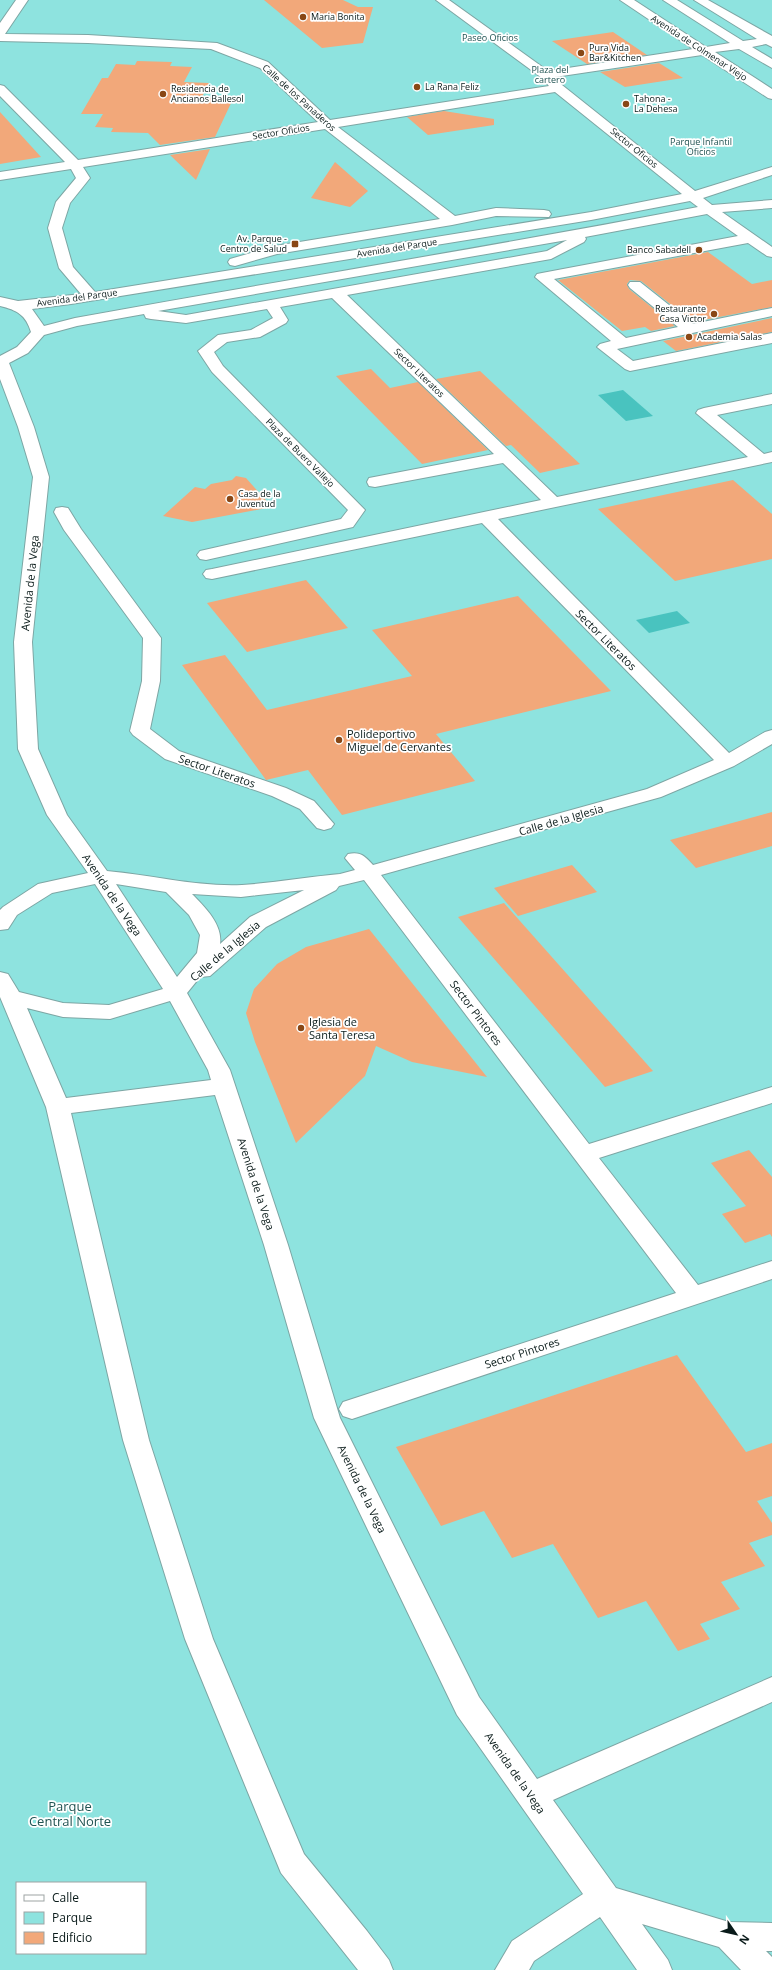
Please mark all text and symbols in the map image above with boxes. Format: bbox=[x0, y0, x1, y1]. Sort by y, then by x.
place label: Maria Bonita bbox=[311, 10, 365, 23]
marker: Maria Bonita bbox=[298, 12, 308, 22]
street label: Avenida de Colmenar Viejo bbox=[649, 12, 750, 84]
park label: Paseo Oficios bbox=[462, 31, 518, 44]
place label: Pura Vida Bar&Kitchen bbox=[589, 41, 641, 64]
marker: Pura Vida Bar&Kitchen bbox=[576, 48, 586, 58]
street label: Calle de los Panaderos bbox=[260, 61, 339, 134]
park label: Plaza del cartero bbox=[531, 63, 569, 86]
place label: La Rana Feliz bbox=[425, 80, 479, 93]
place label: Residencia de Ancianos Ballesol bbox=[171, 82, 244, 105]
marker: La Rana Feliz bbox=[412, 82, 422, 92]
marker: Residencia de Ancianos Ballesol bbox=[158, 89, 168, 99]
place label: Tahona - La Dehesa bbox=[634, 92, 677, 115]
marker: Tahona - La Dehesa bbox=[621, 99, 631, 109]
street label: Sector Oficios bbox=[251, 121, 310, 142]
street label: Sector Oficios bbox=[608, 124, 661, 171]
park label: Parque Infantil Oficios bbox=[670, 135, 732, 158]
place label: Av. Parque - Centro de Salud bbox=[220, 232, 287, 255]
street label: Avenida del Parque bbox=[356, 235, 438, 260]
marker: Av. Parque - Centro de Salud bbox=[290, 239, 300, 249]
place label: Banco Sabadell bbox=[627, 243, 691, 256]
marker: Banco Sabadell bbox=[694, 245, 704, 255]
street label: Avenida del Parque bbox=[36, 285, 118, 310]
place label: Restaurante Casa Victor bbox=[655, 302, 706, 325]
marker: Restaurante Casa Victor bbox=[709, 309, 719, 319]
place label: Academia Salas bbox=[697, 330, 762, 343]
marker: Academia Salas bbox=[684, 332, 694, 342]
street label: Sector Literatos bbox=[391, 345, 448, 400]
street label: Plaza de Buero Vallejo bbox=[263, 415, 338, 490]
place label: Casa de la Juventud bbox=[237, 487, 280, 510]
marker: Casa de la Juventud bbox=[225, 494, 235, 504]
street label: Avenida de la Vega bbox=[17, 534, 42, 632]
street label: Sector Literatos bbox=[573, 606, 640, 673]
place label: Polideportivo Miguel de Cervantes bbox=[347, 726, 451, 754]
marker: Polideportivo Miguel de Cervantes bbox=[334, 735, 344, 745]
street label: Sector Literatos bbox=[177, 750, 258, 791]
street label: Calle de la Iglesia bbox=[517, 800, 605, 839]
street label: Avenida de la Vega bbox=[79, 851, 146, 939]
street label: Calle de la Iglesia bbox=[186, 917, 263, 984]
street label: Sector Pintores bbox=[447, 977, 506, 1048]
place label: Iglesia de Santa Teresa bbox=[309, 1014, 375, 1042]
marker: Iglesia de Santa Teresa bbox=[296, 1023, 306, 1033]
street label: Avenida de la Vega bbox=[234, 1136, 278, 1232]
street label: Sector Pintores bbox=[482, 1333, 561, 1372]
street label: Avenida de la Vega bbox=[335, 1442, 390, 1535]
street label: Avenida de la Vega bbox=[482, 1729, 549, 1816]
park label: Parque Central Norte bbox=[29, 1797, 111, 1830]
legend bbox=[16, 1882, 146, 1954]
text: Calle bbox=[52, 1889, 79, 1906]
text: Parque bbox=[52, 1909, 92, 1926]
north arrow bbox=[716, 1914, 756, 1954]
text: Edificio bbox=[52, 1929, 92, 1946]
text: N bbox=[736, 1932, 753, 1948]

